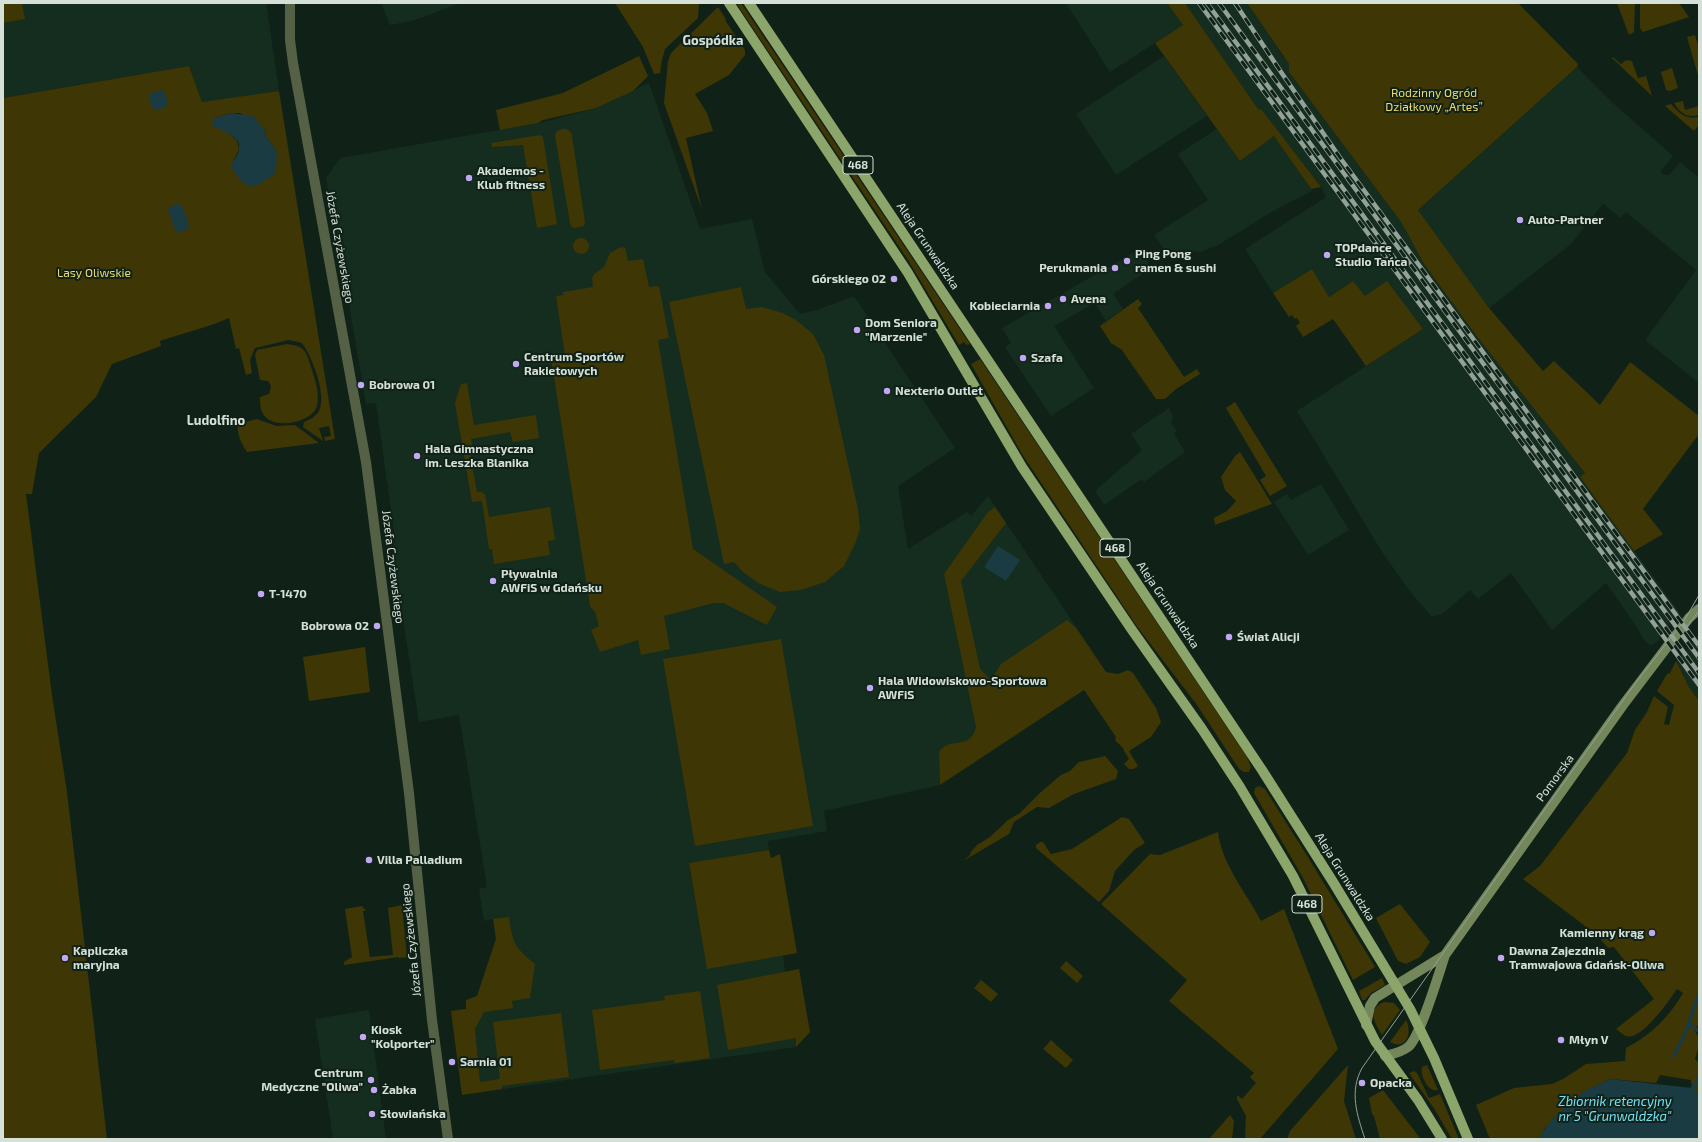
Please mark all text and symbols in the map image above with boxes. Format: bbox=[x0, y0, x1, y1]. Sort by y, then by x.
district label: Gospódka bbox=[683, 33, 743, 49]
park label: Rodzinny Ogród Działkowy „Artes” bbox=[1385, 86, 1483, 114]
road number: 468 bbox=[843, 156, 873, 174]
place label: Akademos - Klub fitness bbox=[477, 164, 545, 192]
marker: Akademos - Klub fitness bbox=[464, 173, 474, 183]
street label: Józefa Czyżewskiego bbox=[323, 190, 357, 304]
street label: Aleja Grunwaldzka bbox=[894, 200, 962, 292]
place label: Auto-Partner bbox=[1528, 213, 1603, 227]
marker: Auto-Partner bbox=[1515, 215, 1525, 225]
place label: TOPdance Studio Tańca bbox=[1335, 241, 1407, 269]
place label: Ping Pong ramen & sushi bbox=[1135, 247, 1216, 275]
marker: TOPdance Studio Tańca bbox=[1322, 250, 1332, 260]
marker: Ping Pong ramen & sushi bbox=[1122, 256, 1132, 266]
place label: Perukmania bbox=[1039, 261, 1107, 275]
marker: Perukmania bbox=[1110, 263, 1120, 273]
park label: Lasy Oliwskie bbox=[57, 266, 131, 280]
place label: Górskiego 02 bbox=[812, 272, 886, 286]
marker: Górskiego 02 bbox=[889, 274, 899, 284]
place label: Avena bbox=[1071, 292, 1106, 306]
marker: Avena bbox=[1058, 294, 1068, 304]
place label: Kobieciarnia bbox=[970, 299, 1040, 313]
marker: Kobieciarnia bbox=[1043, 301, 1053, 311]
place label: Dom Seniora "Marzenie" bbox=[865, 316, 937, 344]
marker: Dom Seniora "Marzenie" bbox=[852, 325, 862, 335]
place label: Centrum Sportów Rakietowych bbox=[524, 350, 624, 378]
place label: Szafa bbox=[1031, 351, 1063, 365]
marker: Szafa bbox=[1018, 353, 1028, 363]
marker: Centrum Sportów Rakietowych bbox=[511, 359, 521, 369]
place label: Bobrowa 01 bbox=[369, 378, 435, 392]
marker: Bobrowa 01 bbox=[356, 380, 366, 390]
place label: Nexterio Outlet bbox=[895, 384, 983, 398]
marker: Nexterio Outlet bbox=[882, 386, 892, 396]
district label: Ludolfino bbox=[187, 413, 245, 429]
place label: Hala Gimnastyczna im. Leszka Blanika bbox=[425, 442, 534, 470]
marker: Hala Gimnastyczna im. Leszka Blanika bbox=[412, 451, 422, 461]
street label: Józefa Czyżewskiego bbox=[379, 509, 407, 625]
road number: 468 bbox=[1100, 539, 1130, 557]
street label: Aleja Grunwaldzka bbox=[1134, 559, 1202, 651]
place label: Pływalnia AWFiS w Gdańsku bbox=[501, 567, 602, 595]
marker: Pływalnia AWFiS w Gdańsku bbox=[488, 576, 498, 586]
place label: T-1470 bbox=[269, 587, 307, 601]
marker: T-1470 bbox=[256, 589, 266, 599]
place label: Bobrowa 02 bbox=[301, 619, 369, 633]
marker: Bobrowa 02 bbox=[372, 621, 382, 631]
place label: Świat Alicji bbox=[1237, 630, 1300, 644]
marker: Świat Alicji bbox=[1224, 632, 1234, 642]
place label: Hala Widowiskowo-Sportowa AWFiS bbox=[878, 674, 1047, 702]
marker: Hala Widowiskowo-Sportowa AWFiS bbox=[865, 683, 875, 693]
street label: Pomorska bbox=[1533, 752, 1577, 804]
street label: Aleja Grunwaldzka bbox=[1312, 830, 1378, 924]
place label: Villa Palladium bbox=[377, 853, 462, 867]
marker: Villa Palladium bbox=[364, 855, 374, 865]
street label: Józefa Czyżewskiego bbox=[398, 883, 424, 997]
road number: 468 bbox=[1292, 895, 1322, 913]
place label: Kamienny krąg bbox=[1559, 926, 1644, 940]
marker: Kamienny krąg bbox=[1647, 928, 1657, 938]
place label: Kapliczka maryjna bbox=[73, 944, 128, 972]
place label: Dawna Zajezdnia Tramwajowa Gdańsk-Oliwa bbox=[1509, 944, 1664, 972]
marker: Kapliczka maryjna bbox=[60, 953, 70, 963]
marker: Dawna Zajezdnia Tramwajowa Gdańsk-Oliwa bbox=[1496, 953, 1506, 963]
place label: Kiosk "Kolporter" bbox=[371, 1023, 435, 1051]
marker: Kiosk "Kolporter" bbox=[358, 1032, 368, 1042]
place label: Młyn V bbox=[1569, 1033, 1608, 1047]
marker: Młyn V bbox=[1556, 1035, 1566, 1045]
place label: Sarnia 01 bbox=[460, 1055, 512, 1069]
marker: Sarnia 01 bbox=[447, 1057, 457, 1067]
place label: Centrum Medyczne "Oliwa" bbox=[261, 1066, 363, 1094]
marker: Centrum Medyczne "Oliwa" bbox=[366, 1075, 376, 1085]
place label: Opacka bbox=[1370, 1076, 1412, 1090]
marker: Opacka bbox=[1357, 1078, 1367, 1088]
place label: Żabka bbox=[382, 1083, 417, 1097]
marker: Żabka bbox=[369, 1085, 379, 1095]
water label: Zbiornik retencyjny nr 5 "Grunwaldzka" bbox=[1558, 1094, 1672, 1125]
place label: Słowiańska bbox=[380, 1107, 446, 1121]
marker: Słowiańska bbox=[367, 1109, 377, 1119]

